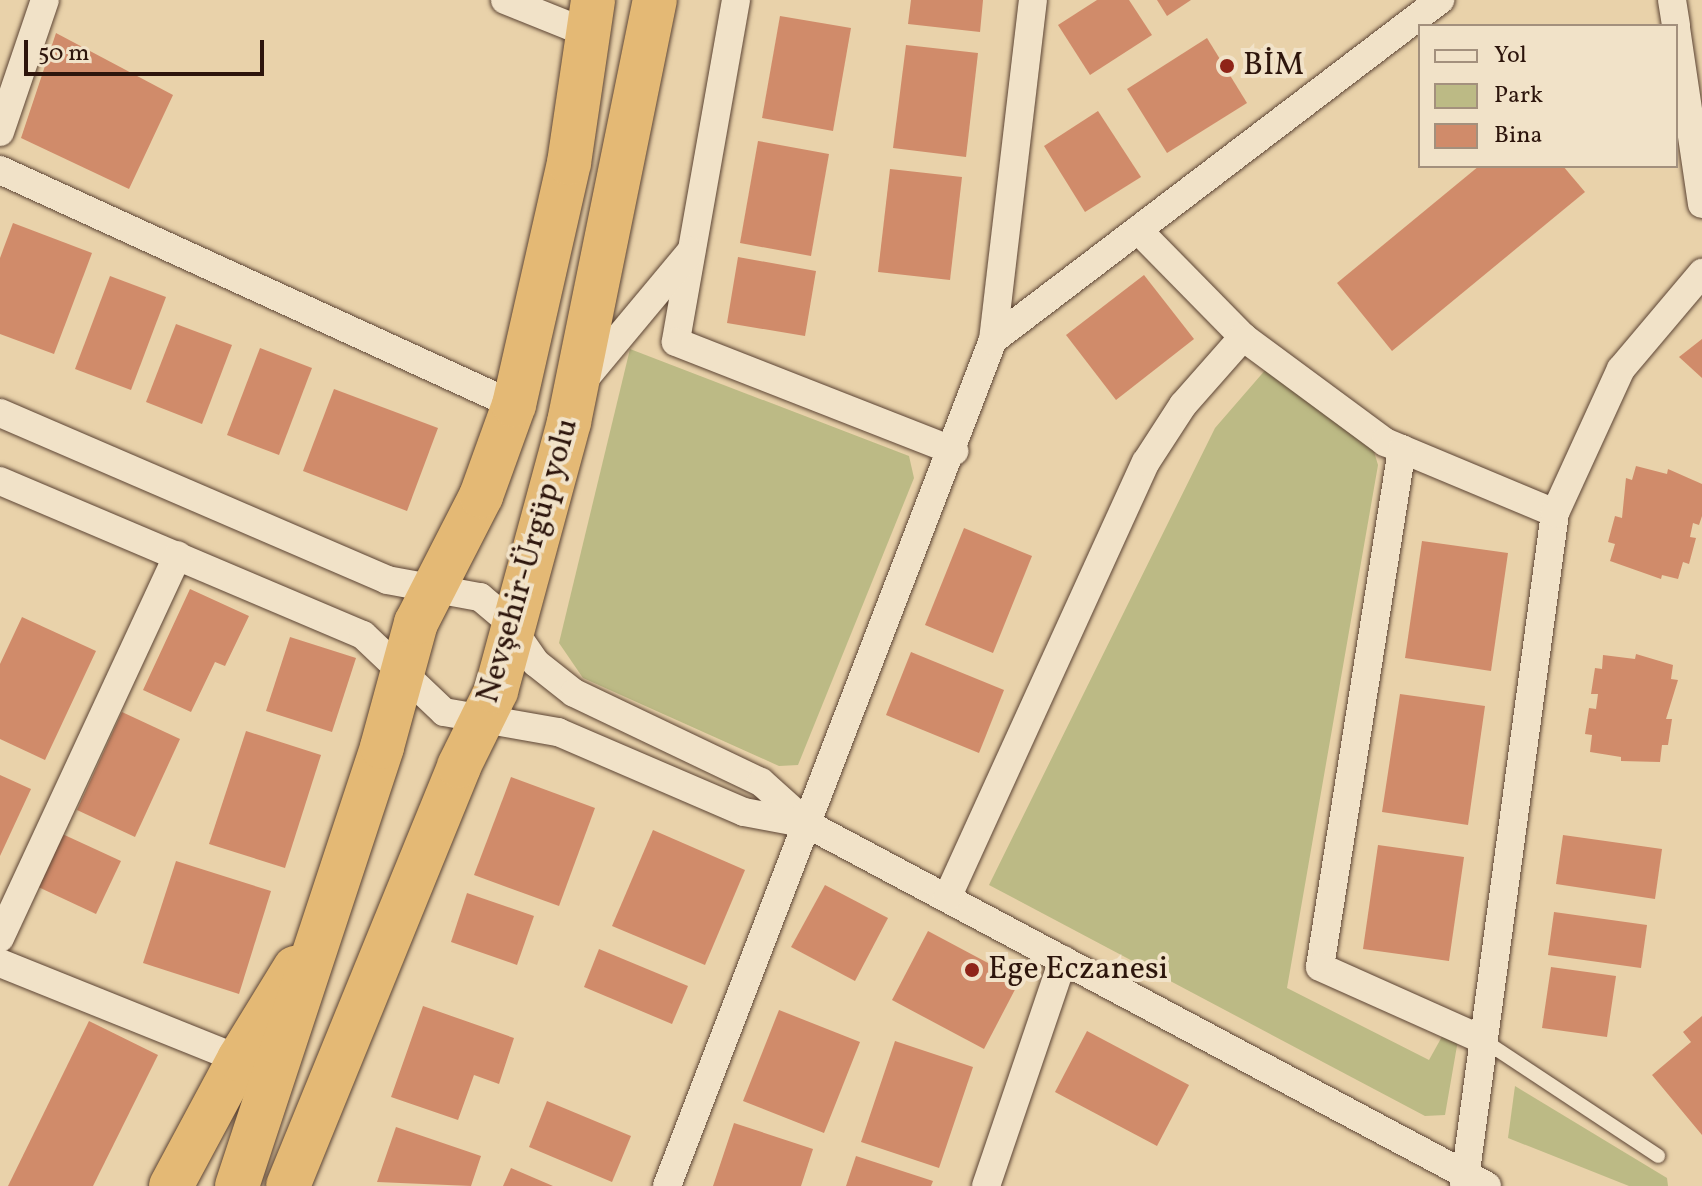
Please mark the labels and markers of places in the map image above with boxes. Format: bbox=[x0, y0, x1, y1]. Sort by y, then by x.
place label: BİM bbox=[1243, 47, 1304, 85]
marker: BİM bbox=[1218, 57, 1236, 75]
place label: Ege Eczanesi bbox=[988, 951, 1168, 989]
marker: Ege Eczanesi bbox=[963, 961, 981, 979]

